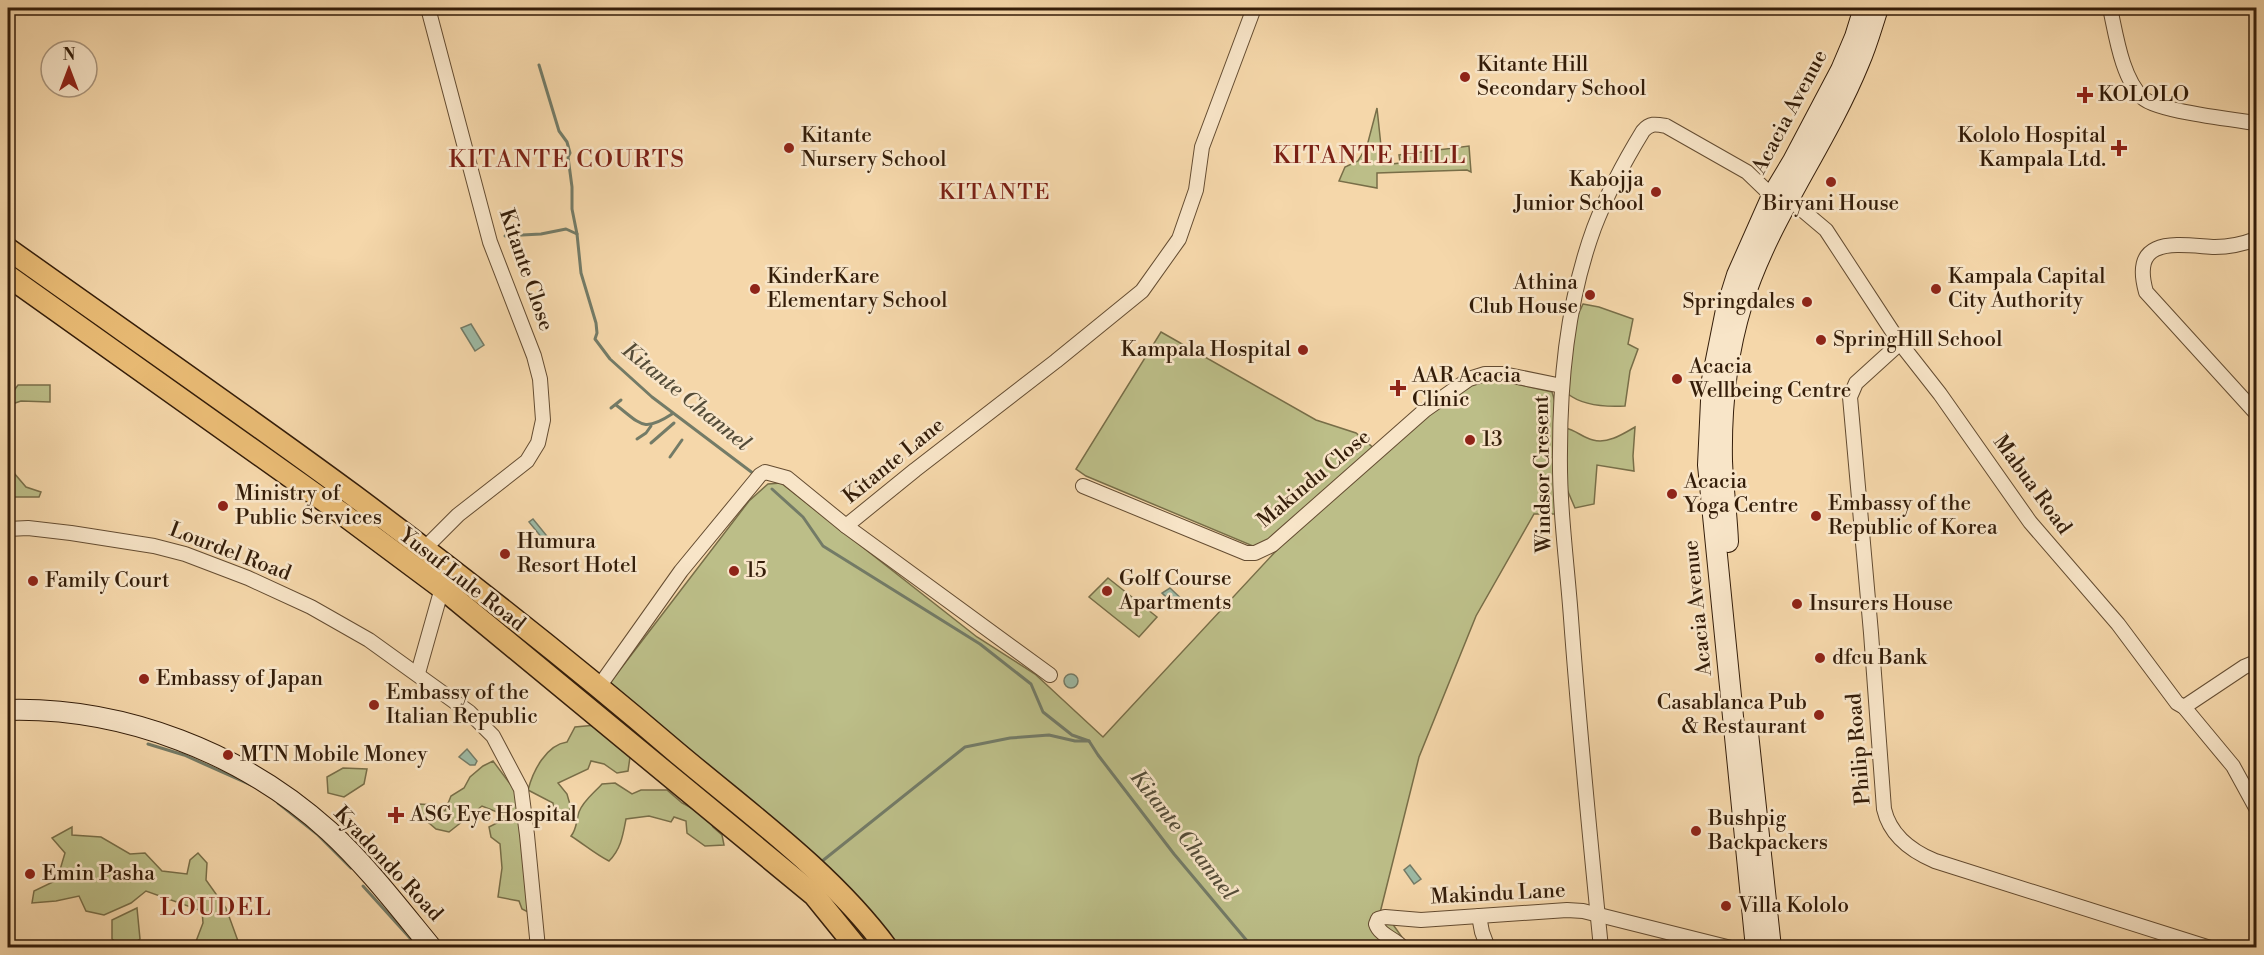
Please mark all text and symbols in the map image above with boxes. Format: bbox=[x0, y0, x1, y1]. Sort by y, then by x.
north arrow bbox=[39, 39, 99, 99]
text: N bbox=[63, 45, 76, 65]
street label: Acacia Avenue bbox=[1746, 46, 1834, 179]
place label: Kitante Hill Secondary School bbox=[1477, 52, 1646, 102]
marker: Kitante Hill Secondary School bbox=[1458, 70, 1472, 84]
place label: KOLOLO bbox=[2098, 82, 2189, 108]
marker: KOLOLO bbox=[2076, 86, 2094, 104]
place label: Kitante Nursery School bbox=[801, 123, 946, 173]
place label: Kololo Hospital Kampala Ltd. bbox=[1957, 123, 2106, 173]
marker: Kololo Hospital Kampala Ltd. bbox=[2110, 139, 2128, 157]
marker: Kitante Nursery School bbox=[782, 141, 796, 155]
district label: KITANTE HILL bbox=[1273, 141, 1467, 171]
district label: KITANTE COURTS bbox=[449, 145, 685, 175]
place label: Kabojja Junior School bbox=[1513, 167, 1644, 217]
marker: Biryani House bbox=[1824, 175, 1838, 189]
district label: KITANTE bbox=[939, 179, 1051, 206]
marker: Kabojja Junior School bbox=[1649, 185, 1663, 199]
place label: Biryani House bbox=[1762, 191, 1899, 217]
street label: Kitante Close bbox=[493, 206, 559, 334]
place label: KinderKare Elementary School bbox=[767, 264, 947, 314]
place label: Kampala Capital City Authority bbox=[1948, 264, 2106, 314]
place label: Athina Club House bbox=[1469, 270, 1578, 320]
marker: KinderKare Elementary School bbox=[748, 282, 762, 296]
marker: Kampala Capital City Authority bbox=[1929, 282, 1943, 296]
marker: Athina Club House bbox=[1583, 288, 1597, 302]
place label: Springdales bbox=[1682, 289, 1795, 315]
marker: Springdales bbox=[1800, 295, 1814, 309]
place label: SpringHill School bbox=[1833, 327, 2002, 353]
marker: SpringHill School bbox=[1814, 333, 1828, 347]
water label: Kitante Channel bbox=[616, 337, 756, 457]
place label: Kampala Hospital bbox=[1121, 337, 1291, 363]
marker: Kampala Hospital bbox=[1296, 343, 1310, 357]
place label: Acacia Wellbeing Centre bbox=[1688, 354, 1851, 404]
place label: AAR Acacia Clinic bbox=[1411, 363, 1522, 413]
marker: Acacia Wellbeing Centre bbox=[1670, 372, 1684, 386]
marker: AAR Acacia Clinic bbox=[1389, 379, 1407, 397]
street label: Windsor Cresent bbox=[1529, 394, 1557, 554]
street label: Kitante Lane bbox=[838, 412, 950, 510]
street label: Makindu Close bbox=[1252, 424, 1376, 534]
place label: 13 bbox=[1482, 427, 1503, 453]
street label: Mabua Road bbox=[1987, 430, 2077, 540]
marker: 13 bbox=[1463, 433, 1477, 447]
place label: Acacia Yoga Centre bbox=[1683, 469, 1798, 519]
place label: Ministry of Public Services bbox=[235, 481, 382, 531]
marker: Acacia Yoga Centre bbox=[1665, 487, 1679, 501]
place label: Embassy of the Republic of Korea bbox=[1828, 491, 1998, 541]
marker: Ministry of Public Services bbox=[216, 499, 230, 513]
marker: Embassy of the Republic of Korea bbox=[1809, 509, 1823, 523]
street label: Lourdel Road bbox=[165, 517, 295, 587]
street label: Yusuf Lule Road bbox=[393, 522, 530, 637]
place label: Humura Resort Hotel bbox=[517, 529, 637, 579]
street label: Acacia Avenue bbox=[1678, 539, 1718, 678]
marker: Humura Resort Hotel bbox=[498, 547, 512, 561]
place label: 15 bbox=[746, 558, 767, 584]
marker: 15 bbox=[727, 564, 741, 578]
place label: Golf Course Apartments bbox=[1118, 566, 1232, 616]
place label: Family Court bbox=[45, 568, 170, 594]
marker: Family Court bbox=[26, 574, 40, 588]
marker: Golf Course Apartments bbox=[1100, 584, 1114, 598]
place label: Insurers House bbox=[1809, 591, 1953, 617]
marker: Insurers House bbox=[1790, 597, 1804, 611]
place label: dfcu Bank bbox=[1832, 645, 1928, 671]
marker: dfcu Bank bbox=[1813, 651, 1827, 665]
place label: Embassy of Japan bbox=[156, 666, 324, 692]
marker: Embassy of Japan bbox=[137, 672, 151, 686]
place label: Embassy of the Italian Republic bbox=[386, 680, 538, 730]
place label: Casablanca Pub & Restaurant bbox=[1657, 690, 1808, 740]
street label: Philip Road bbox=[1841, 692, 1877, 806]
marker: Embassy of the Italian Republic bbox=[367, 698, 381, 712]
marker: Casablanca Pub & Restaurant bbox=[1812, 708, 1826, 722]
place label: MTN Mobile Money bbox=[240, 742, 428, 768]
marker: MTN Mobile Money bbox=[221, 748, 235, 762]
water label: Kitante Channel bbox=[1124, 764, 1242, 906]
street label: Kyadondo Road bbox=[328, 801, 448, 927]
place label: ASG Eye Hospital bbox=[409, 802, 577, 828]
marker: ASG Eye Hospital bbox=[387, 806, 405, 824]
place label: Bushpig Backpackers bbox=[1707, 806, 1828, 856]
marker: Bushpig Backpackers bbox=[1689, 824, 1703, 838]
place label: Emin Pasha bbox=[42, 861, 155, 887]
marker: Emin Pasha bbox=[23, 867, 37, 881]
street label: Makindu Lane bbox=[1430, 877, 1566, 911]
district label: LOUDEL bbox=[160, 893, 272, 923]
place label: Villa Kololo bbox=[1737, 893, 1849, 919]
marker: Villa Kololo bbox=[1719, 899, 1733, 913]

